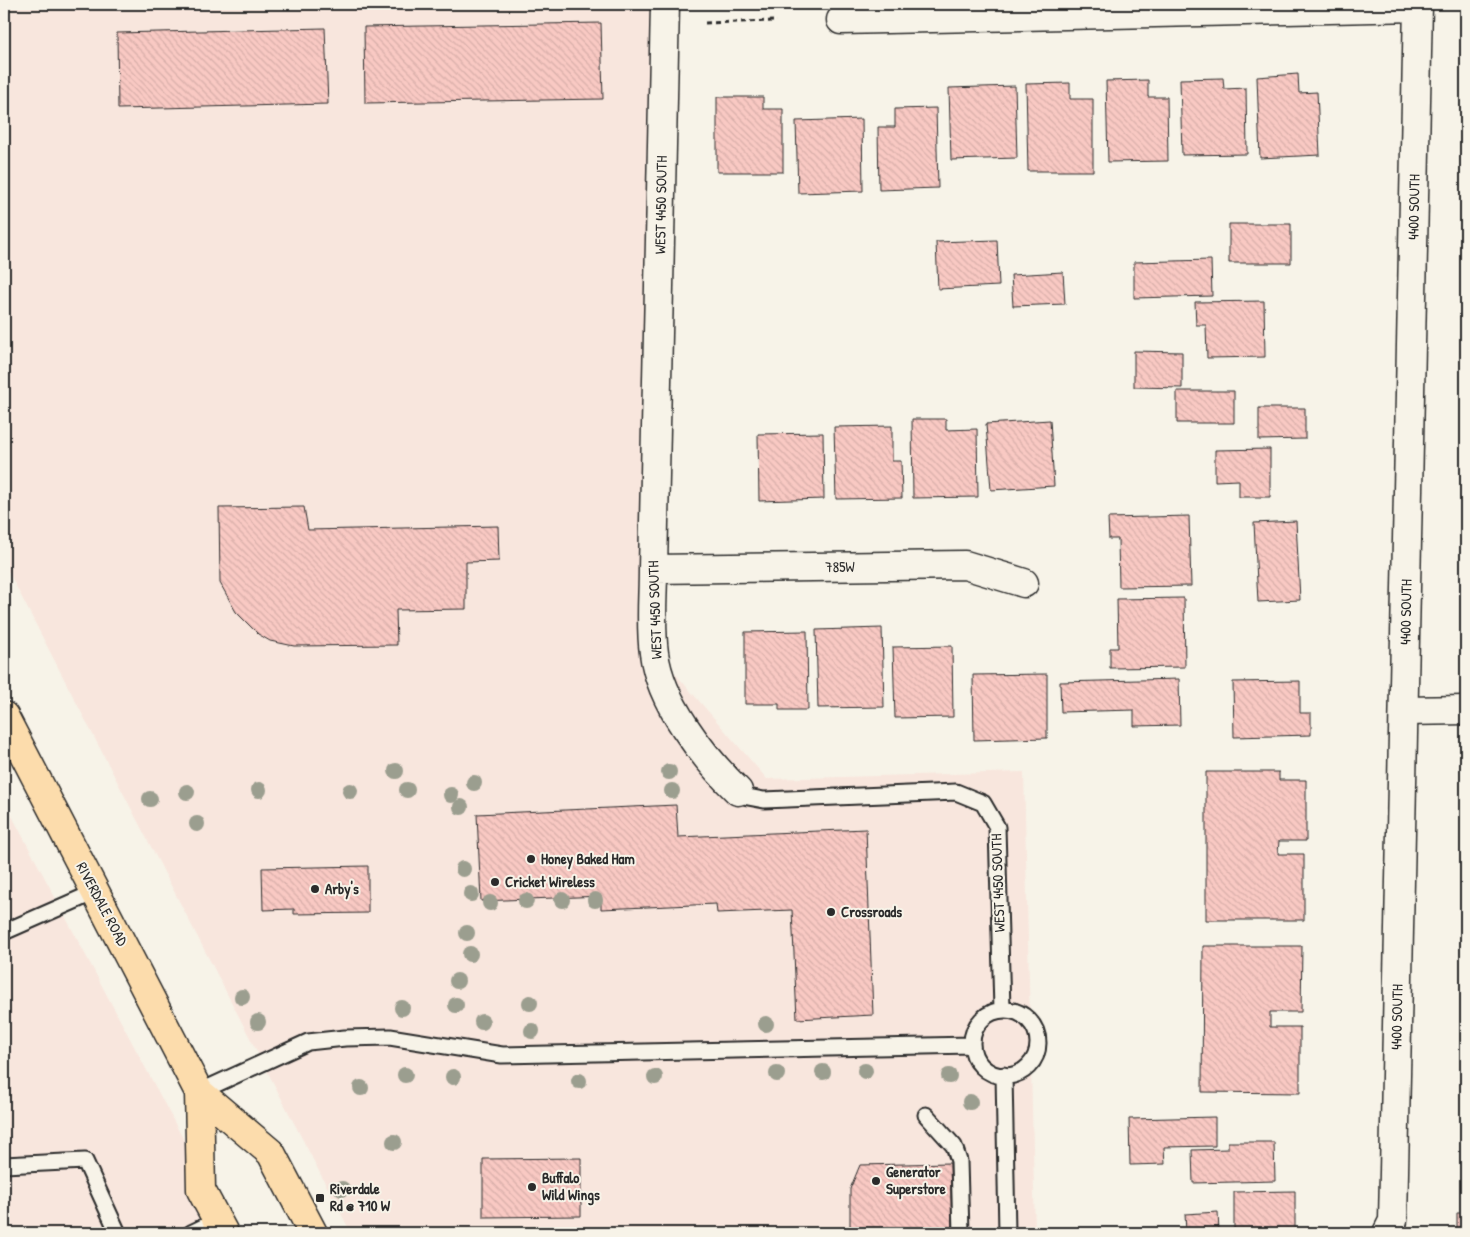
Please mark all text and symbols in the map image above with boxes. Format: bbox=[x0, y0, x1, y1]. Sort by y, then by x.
street label: WEST 4450 SOUTH bbox=[649, 156, 672, 254]
street label: 4400 SOUTH bbox=[1402, 174, 1425, 240]
street label: 785W bbox=[825, 556, 856, 577]
street label: WEST 4450 SOUTH bbox=[642, 560, 667, 660]
street label: 4400 SOUTH bbox=[1394, 579, 1417, 645]
street label: WEST 4450 SOUTH bbox=[985, 833, 1010, 933]
place label: Honey Baked Ham bbox=[541, 848, 635, 870]
marker: Honey Baked Ham bbox=[525, 853, 537, 865]
street label: RIVERDALE ROAD bbox=[72, 858, 134, 950]
place label: Cricket Wireless bbox=[505, 871, 595, 892]
marker: Cricket Wireless bbox=[489, 876, 501, 888]
place label: Arby's bbox=[325, 878, 359, 900]
marker: Arby's bbox=[309, 883, 321, 895]
place label: Crossroads bbox=[841, 901, 902, 922]
marker: Crossroads bbox=[825, 906, 837, 918]
street label: 4400 SOUTH bbox=[1385, 984, 1408, 1050]
place label: Generator Superstore bbox=[886, 1161, 946, 1200]
place label: Buffalo Wild Wings bbox=[542, 1167, 600, 1206]
marker: Generator Superstore bbox=[870, 1175, 882, 1187]
place label: Riverdale Rd @ 710 W bbox=[330, 1178, 391, 1216]
marker: Buffalo Wild Wings bbox=[526, 1181, 538, 1193]
marker: Riverdale Rd @ 710 W bbox=[314, 1192, 326, 1204]

